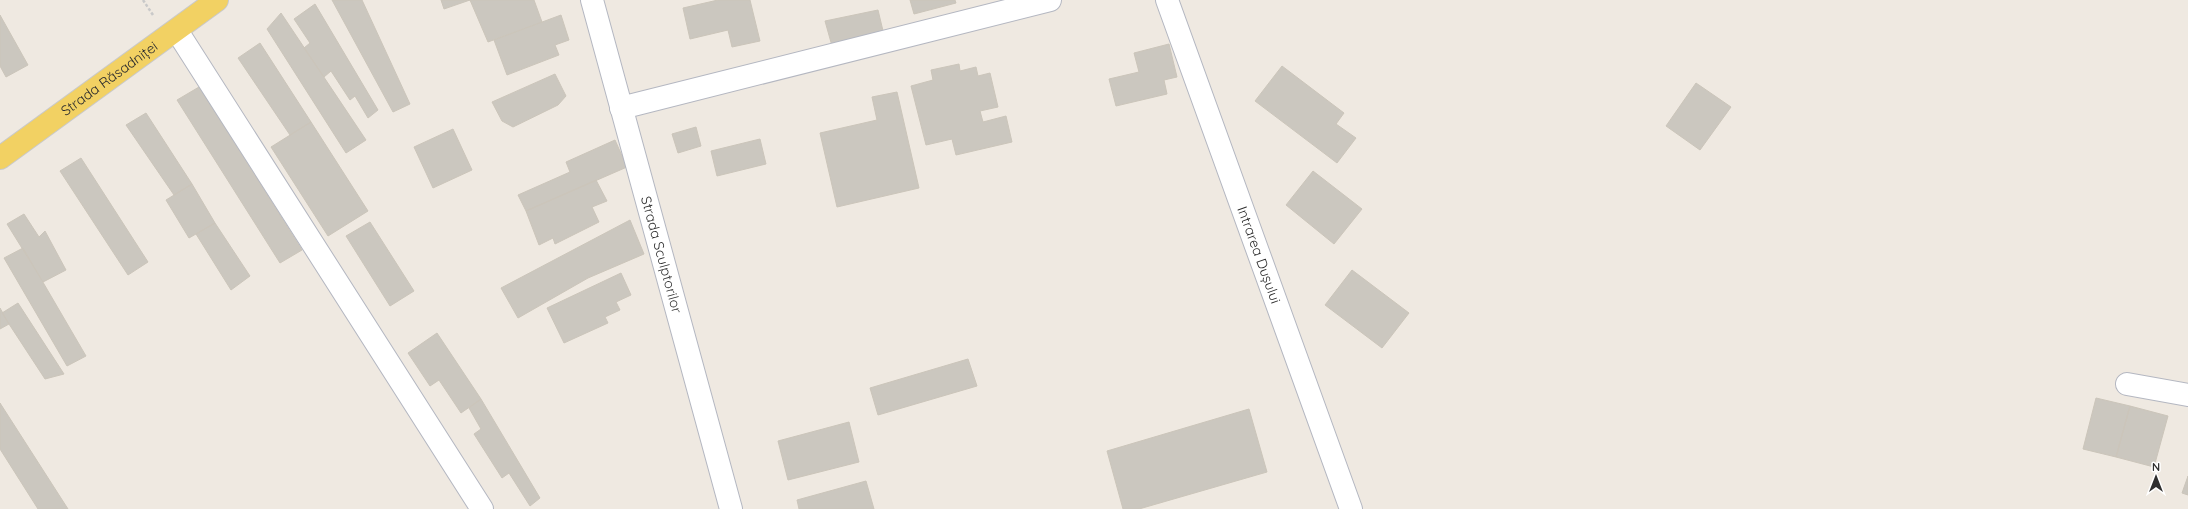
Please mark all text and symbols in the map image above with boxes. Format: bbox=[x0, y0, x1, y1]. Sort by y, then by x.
street label: Strada Răsadniței bbox=[57, 37, 161, 120]
street label: Strada Sculptorilor bbox=[637, 194, 686, 316]
street label: Intrarea Dușului bbox=[1233, 204, 1285, 306]
north arrow bbox=[2136, 457, 2176, 497]
text: N bbox=[2152, 460, 2160, 474]

